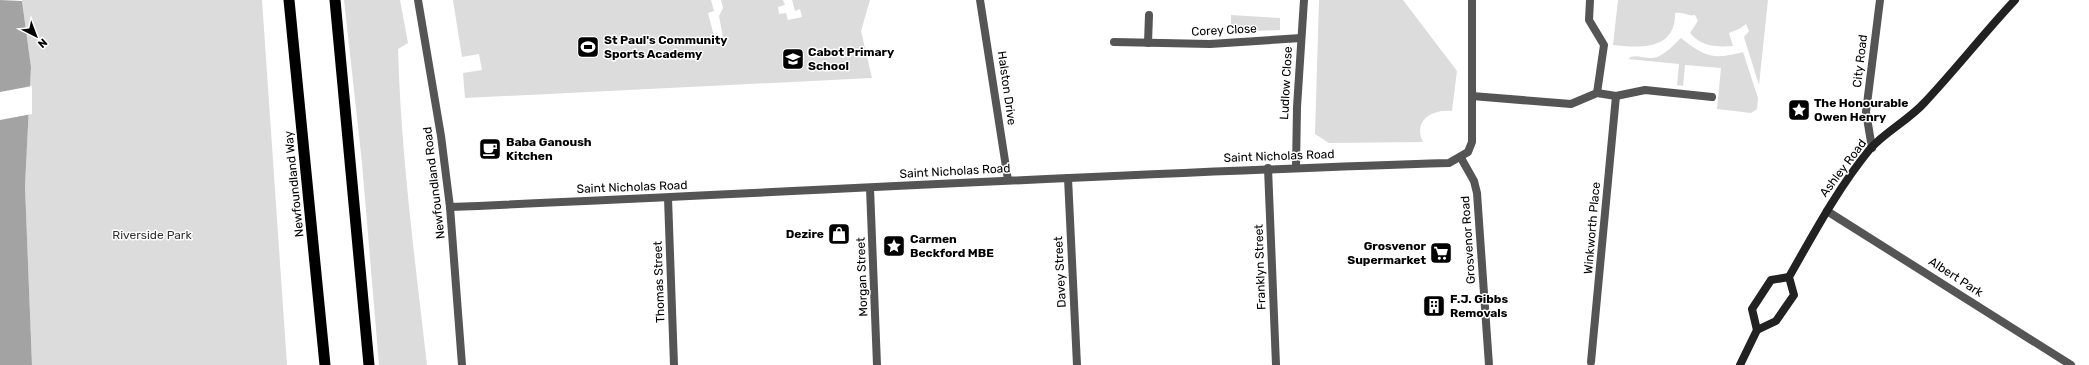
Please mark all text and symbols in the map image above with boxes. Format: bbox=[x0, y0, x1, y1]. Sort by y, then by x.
north arrow bbox=[16, 16, 56, 56]
street label: Corey Close bbox=[1191, 21, 1257, 39]
place label: St Paul's Community Sports Academy bbox=[604, 33, 728, 61]
sports icon: St Paul's Community Sports Academy bbox=[575, 34, 601, 60]
street label: City Road bbox=[1850, 34, 1870, 88]
text: N bbox=[35, 36, 50, 51]
place label: Cabot Primary School bbox=[808, 45, 894, 73]
school or university icon: Cabot Primary School bbox=[780, 46, 806, 72]
street label: Ludlow Close bbox=[1277, 46, 1295, 120]
street label: Halston Drive bbox=[995, 50, 1019, 126]
place label: The Honourable Owen Henry bbox=[1814, 96, 1908, 124]
place icon: The Honourable Owen Henry bbox=[1786, 97, 1812, 123]
street label: Newfoundland Road bbox=[420, 126, 448, 240]
street label: Newfoundland Way bbox=[281, 130, 307, 238]
place label: Baba Ganoush Kitchen bbox=[506, 135, 592, 163]
cafe icon: Baba Ganoush Kitchen bbox=[477, 136, 503, 162]
street label: Ashley Road bbox=[1817, 136, 1869, 200]
street label: Saint Nicholas Road bbox=[1223, 147, 1335, 165]
street label: Saint Nicholas Road bbox=[899, 161, 1011, 181]
street label: Saint Nicholas Road bbox=[576, 178, 688, 196]
street label: Winkworth Place bbox=[1581, 181, 1603, 275]
street label: Grosvenor Road bbox=[1458, 195, 1478, 285]
shop icon: Dezire bbox=[826, 221, 852, 247]
street label: Franklyn Street bbox=[1251, 224, 1268, 310]
place label: Dezire bbox=[786, 227, 824, 241]
park label: Riverside Park bbox=[112, 228, 192, 242]
place label: Carmen Beckford MBE bbox=[910, 232, 994, 260]
place icon: Carmen Beckford MBE bbox=[881, 233, 907, 259]
street label: Davey Street bbox=[1051, 236, 1069, 308]
street label: Morgan Street bbox=[854, 237, 870, 317]
place label: Grosvenor Supermarket bbox=[1347, 239, 1427, 267]
supermarket icon: Grosvenor Supermarket bbox=[1428, 240, 1454, 266]
street label: Thomas Street bbox=[651, 241, 667, 323]
street label: Albert Park bbox=[1926, 254, 1986, 300]
place label: F.J. Gibbs Removals bbox=[1450, 292, 1508, 320]
building icon: F.J. Gibbs Removals bbox=[1421, 293, 1447, 319]

